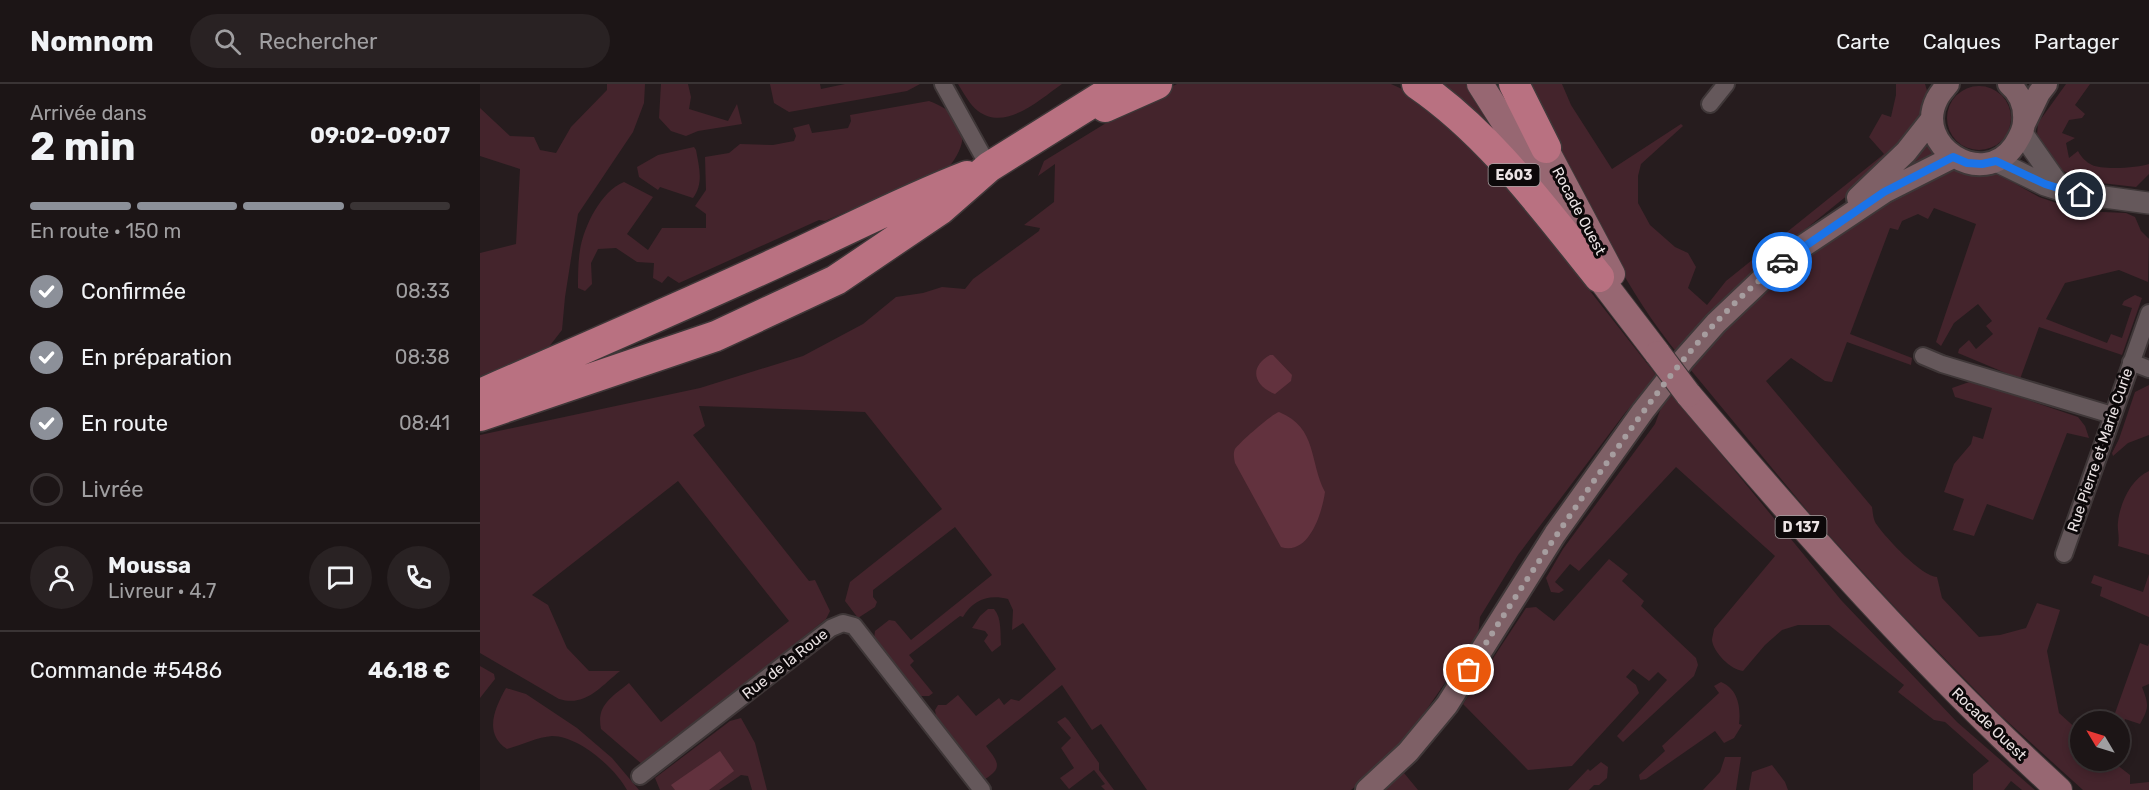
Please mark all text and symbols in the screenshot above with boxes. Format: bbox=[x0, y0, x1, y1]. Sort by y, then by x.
search box bbox=[190, 14, 610, 68]
text: Nomnom bbox=[30, 25, 154, 58]
icon: search bbox=[211, 25, 244, 58]
text: Rechercher bbox=[259, 28, 377, 55]
text: Carte bbox=[1836, 29, 1890, 54]
text: Calques bbox=[1923, 29, 2001, 54]
text: Partager bbox=[2034, 29, 2119, 54]
text: Arrivée dans bbox=[30, 101, 147, 125]
text: 09:02–09:07 bbox=[310, 122, 450, 149]
text: 2 min bbox=[30, 124, 136, 170]
road number: E603 bbox=[1488, 164, 1540, 186]
street label: Rocade Ouest bbox=[1548, 164, 1610, 258]
pin bbox=[2055, 169, 2106, 220]
icon: home bbox=[2064, 178, 2097, 211]
text: En route · 150 m bbox=[30, 219, 181, 243]
courier bbox=[1752, 232, 1812, 292]
icon: car bbox=[1766, 246, 1799, 279]
icon: check bbox=[30, 275, 63, 308]
text: Confirmée bbox=[81, 278, 186, 305]
text: 08:33 bbox=[395, 279, 450, 303]
icon: check bbox=[30, 341, 63, 374]
text: En préparation bbox=[81, 344, 232, 371]
text: 08:38 bbox=[395, 345, 450, 369]
street label: Rue Pierre et Marie Curie bbox=[2063, 366, 2137, 534]
icon: check bbox=[30, 407, 63, 440]
text: En route bbox=[81, 410, 168, 437]
text: 08:41 bbox=[399, 411, 450, 435]
text: Livrée bbox=[81, 476, 144, 503]
road number: D 137 bbox=[1776, 516, 1826, 538]
button: person bbox=[30, 546, 93, 609]
button: chat bbox=[309, 546, 372, 609]
button: phone bbox=[387, 546, 450, 609]
text: Moussa bbox=[108, 552, 191, 579]
text: Livreur · 4.7 bbox=[108, 579, 216, 603]
street label: Rue de la Roue bbox=[739, 625, 831, 703]
pin bbox=[1443, 644, 1494, 695]
icon: bag bbox=[1452, 653, 1485, 686]
text: Commande #5486 bbox=[30, 657, 222, 684]
text: 46.18 € bbox=[368, 657, 450, 684]
street label: Rocade Ouest bbox=[1948, 684, 2030, 764]
north arrow bbox=[2070, 711, 2130, 771]
map controls bbox=[2070, 711, 2130, 771]

